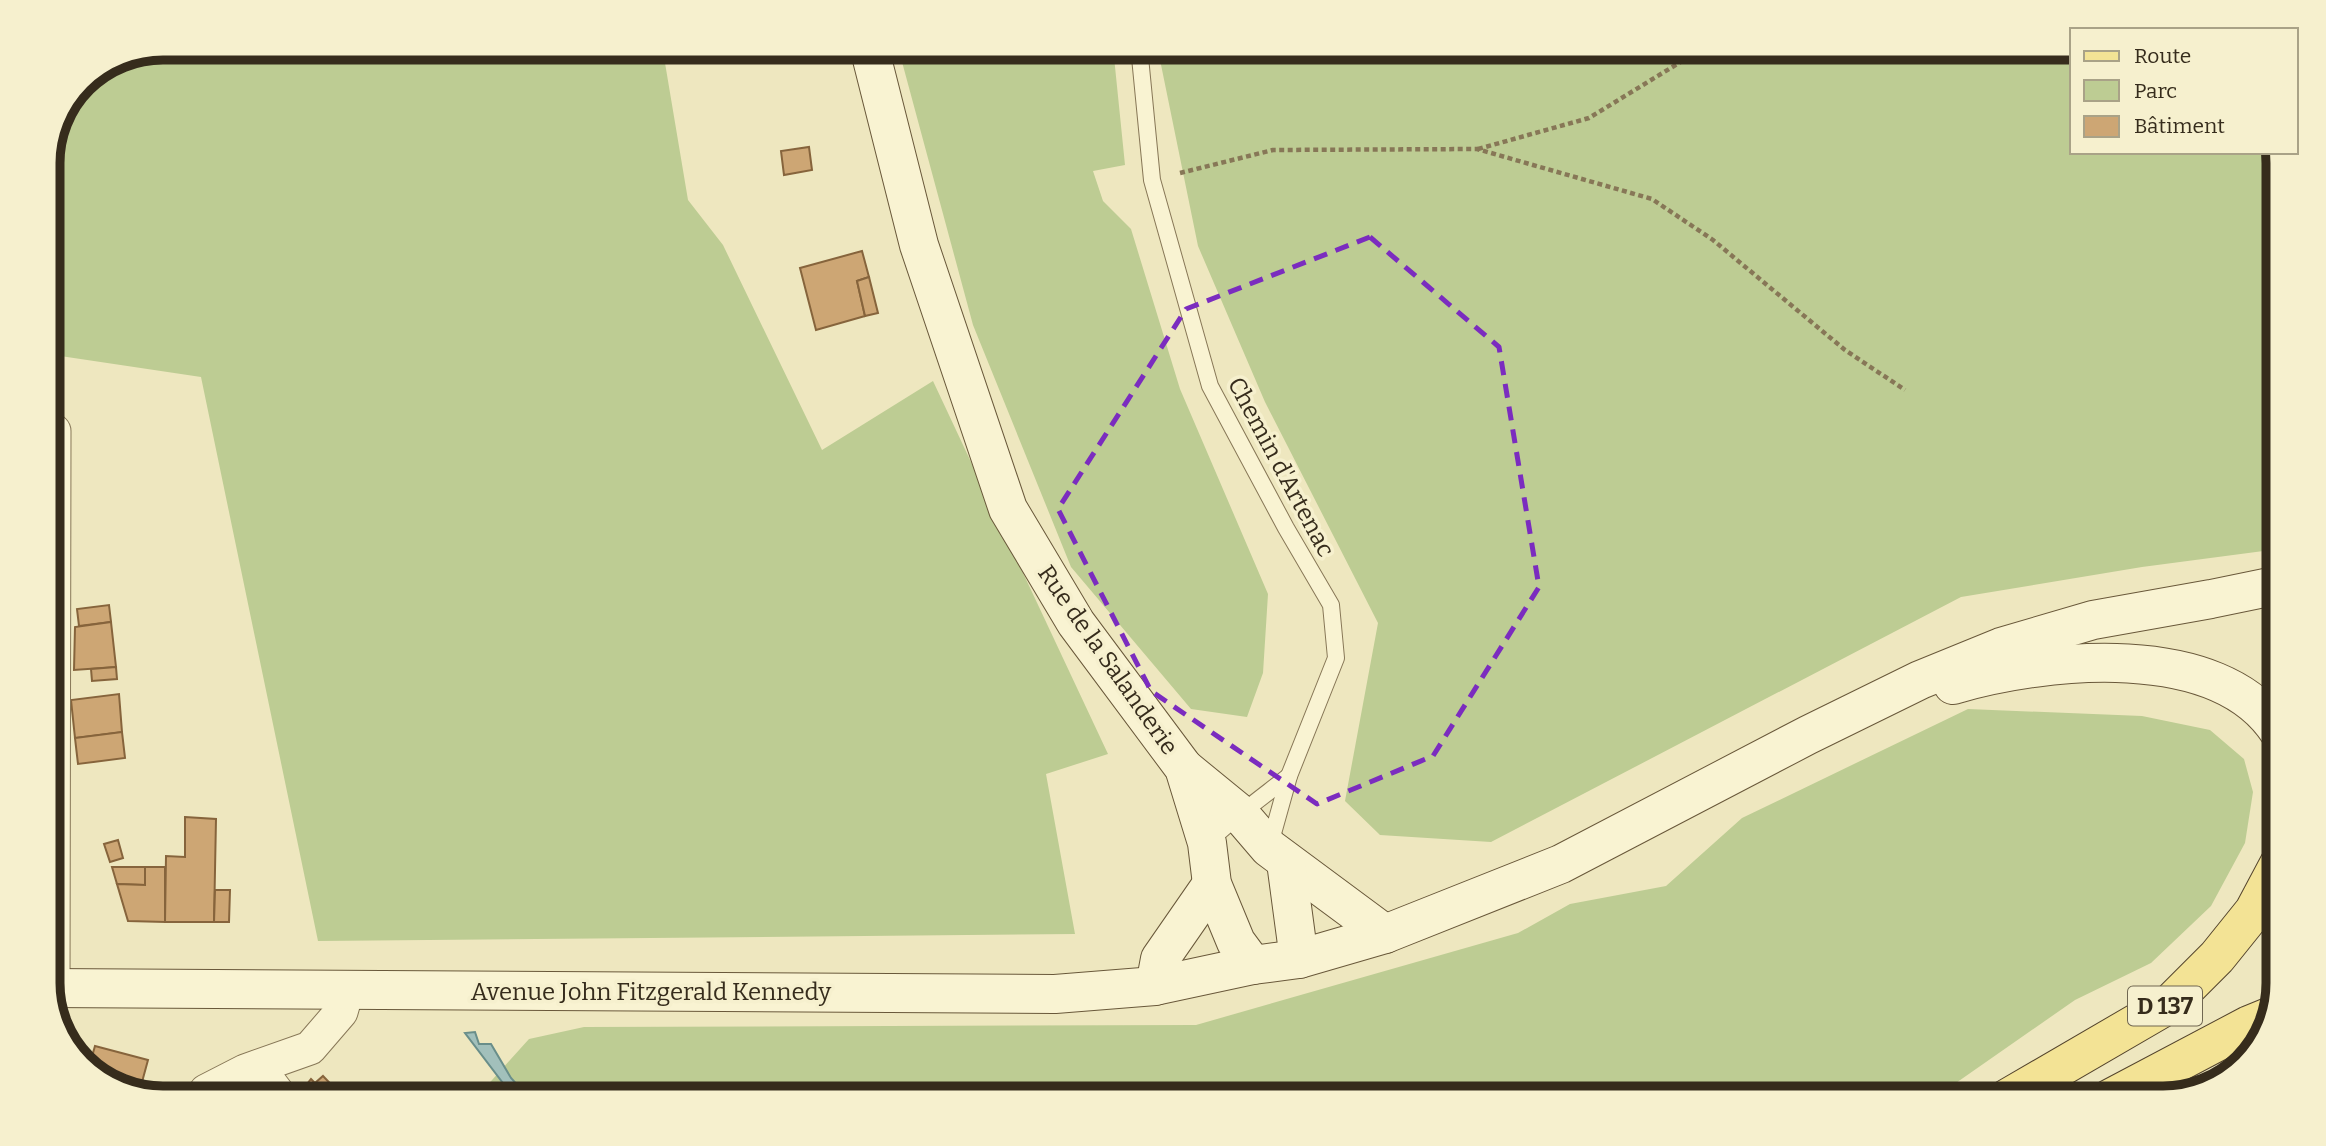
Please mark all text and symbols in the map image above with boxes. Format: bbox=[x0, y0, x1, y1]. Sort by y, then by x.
legend bbox=[2070, 28, 2298, 154]
text: Route bbox=[2134, 43, 2191, 69]
text: Parc bbox=[2134, 78, 2177, 104]
text: Bâtiment bbox=[2134, 113, 2225, 139]
street label: Chemin d'Artenac bbox=[1222, 372, 1340, 562]
street label: Rue de la Salanderie bbox=[1032, 560, 1184, 760]
street label: Avenue John Fitzgerald Kennedy bbox=[471, 978, 831, 1006]
road number: D 137 bbox=[2128, 987, 2202, 1026]

